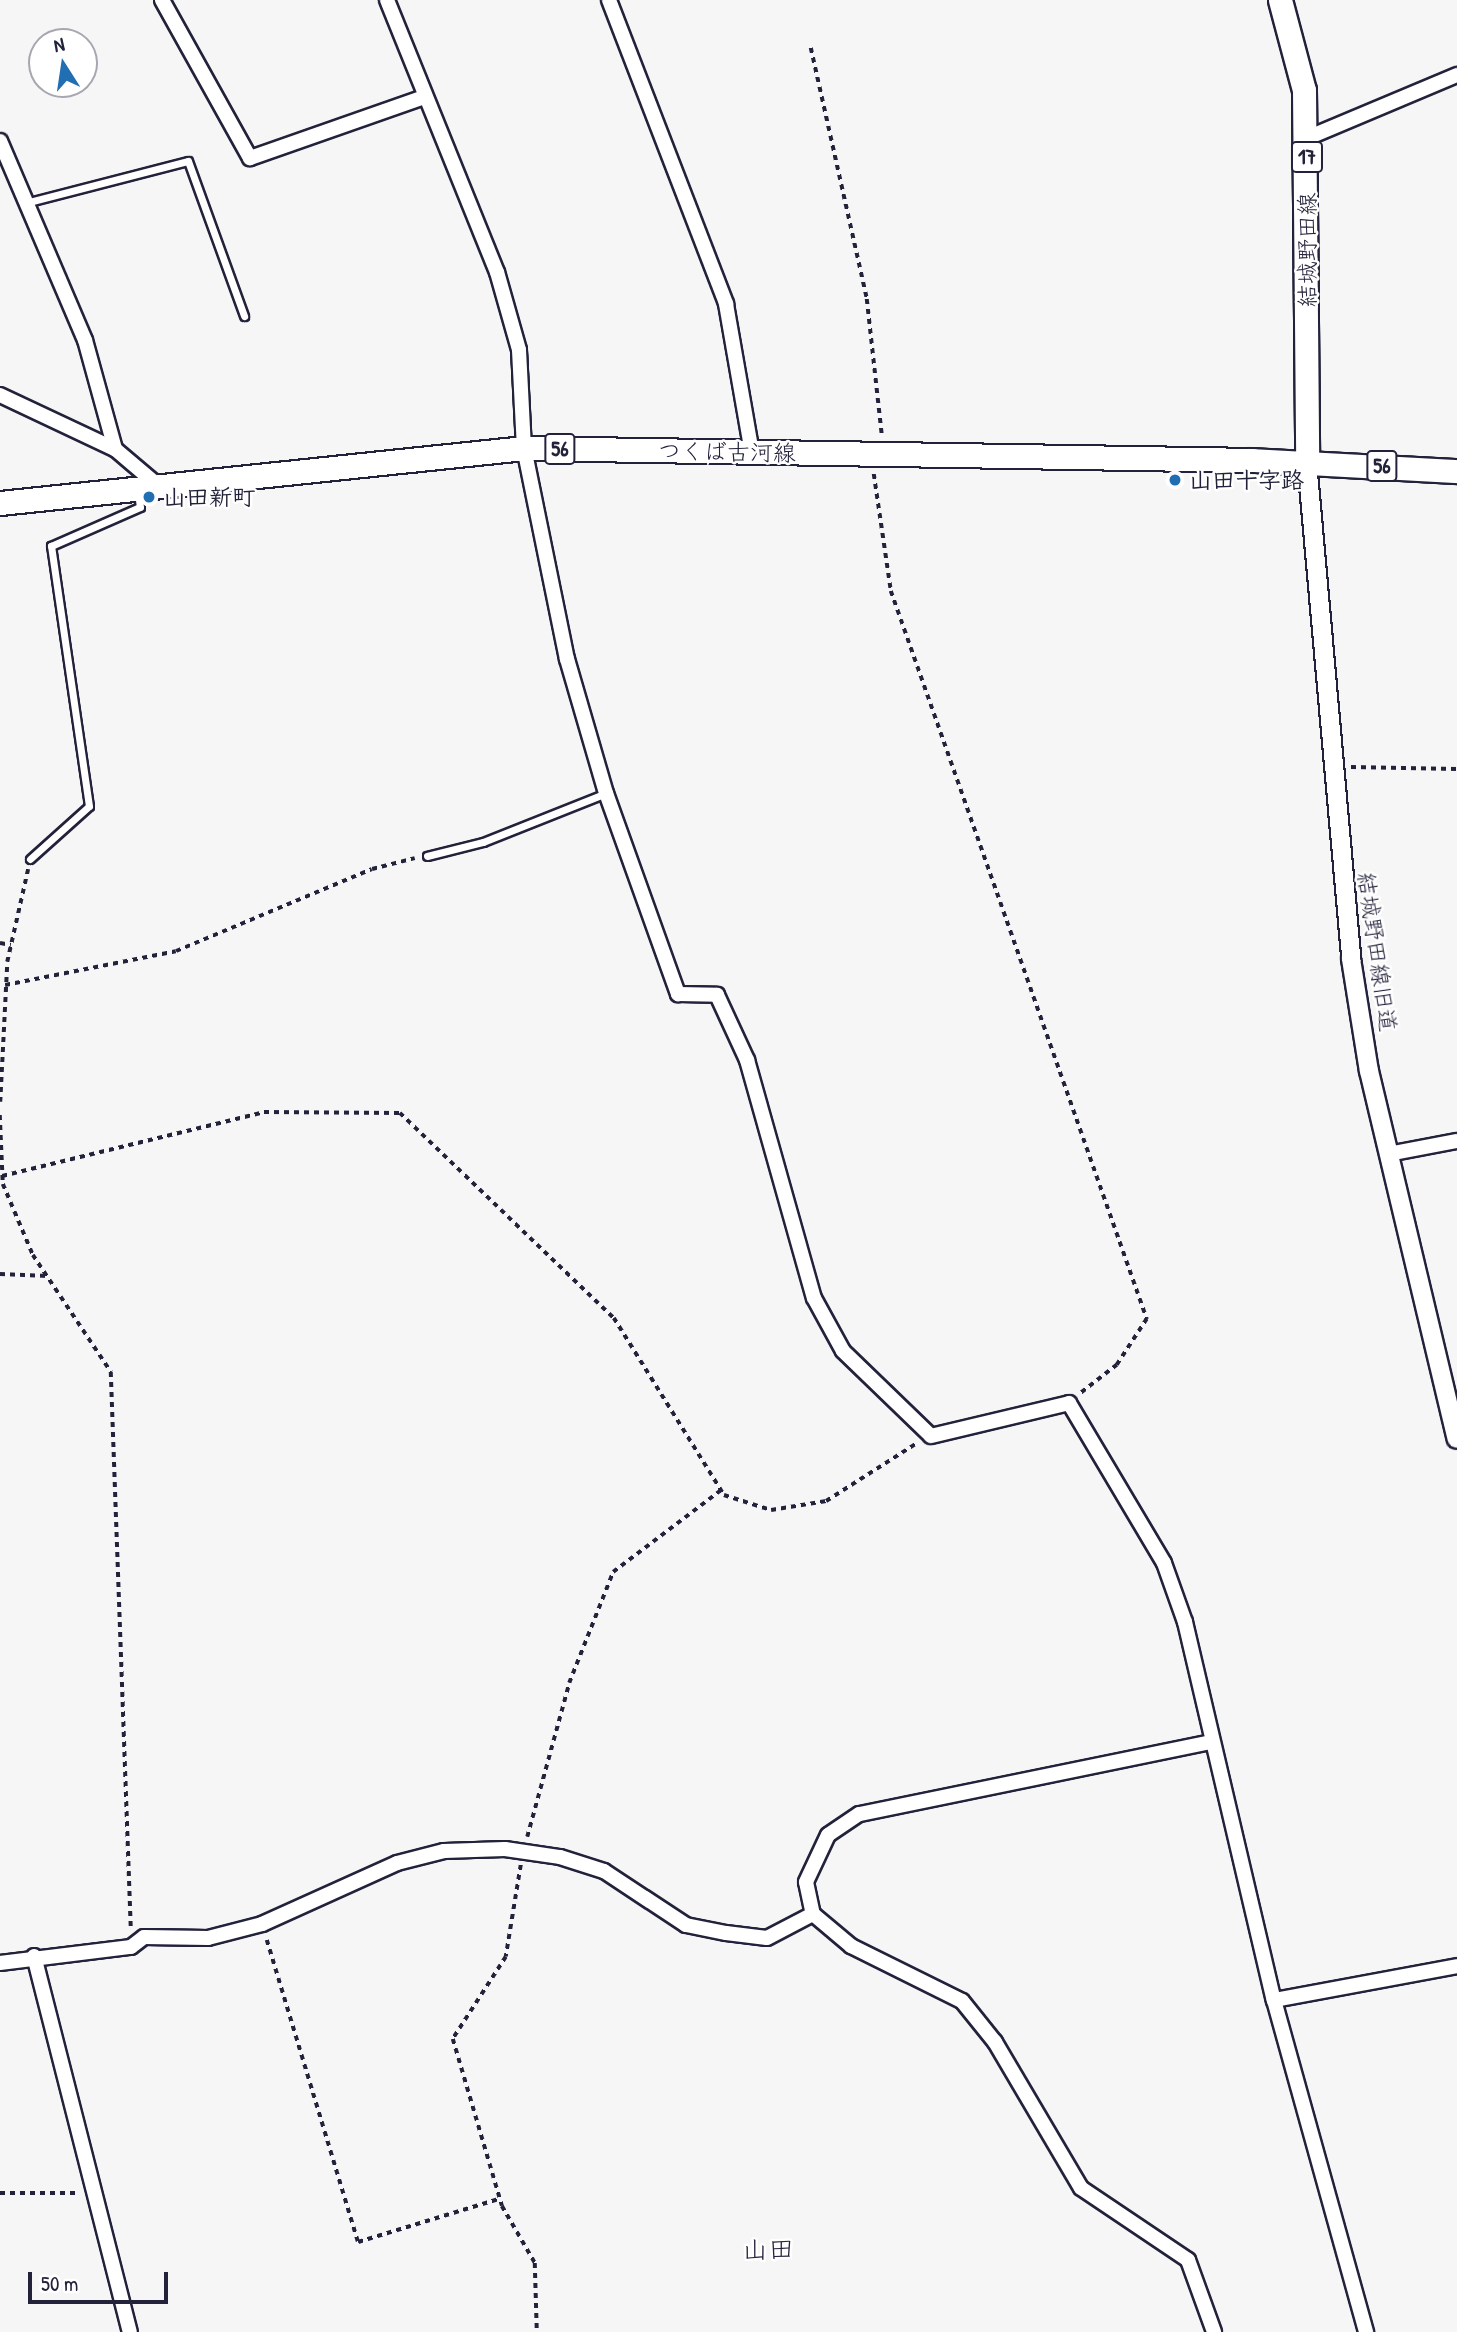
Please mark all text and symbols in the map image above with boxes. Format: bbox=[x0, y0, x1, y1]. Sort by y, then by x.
north arrow bbox=[28, 28, 98, 98]
text: N bbox=[51, 31, 67, 58]
road number: 17 bbox=[1290, 140, 1324, 174]
street label: 結城野田線 bbox=[1293, 193, 1321, 307]
road number: 56 bbox=[544, 432, 576, 466]
street label: つくば古河線 bbox=[658, 437, 796, 467]
road number: 56 bbox=[1366, 448, 1398, 484]
place label: 山田十字路 bbox=[1189, 466, 1304, 494]
marker: 山田十字路 bbox=[1167, 472, 1183, 488]
place label: 山田新町 bbox=[163, 483, 255, 511]
marker: 山田新町 bbox=[141, 489, 157, 505]
street label: 結城野田線旧道 bbox=[1352, 870, 1402, 1034]
district label: 山田 bbox=[742, 2233, 794, 2265]
scale bar bbox=[32, 2258, 172, 2302]
text: 50 m bbox=[41, 2269, 78, 2298]

